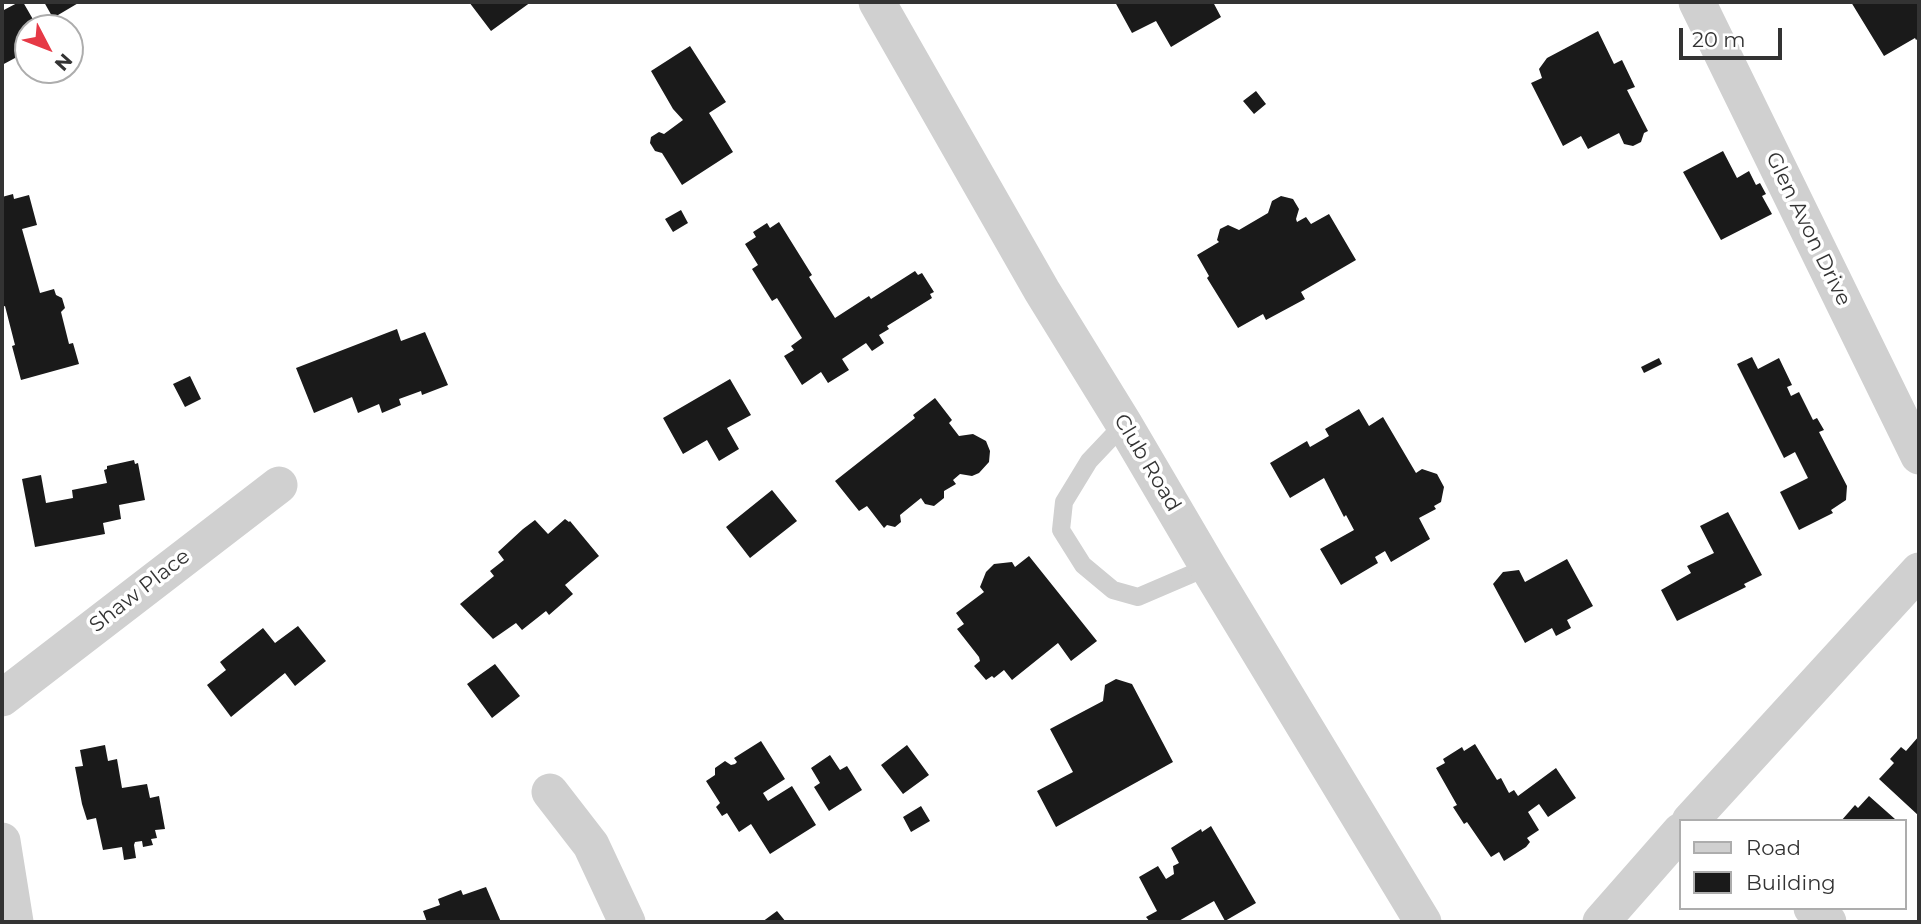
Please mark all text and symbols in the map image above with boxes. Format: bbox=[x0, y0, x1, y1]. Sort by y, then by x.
north arrow bbox=[14, 14, 84, 84]
scale bar bbox=[1683, 14, 1786, 58]
text: 20 m bbox=[1692, 27, 1746, 52]
text: N bbox=[50, 49, 77, 75]
street label: Glen Avon Drive bbox=[1760, 148, 1856, 310]
street label: Club Road bbox=[1108, 410, 1186, 516]
street label: Shaw Place bbox=[85, 544, 195, 638]
legend bbox=[1680, 819, 1907, 910]
text: Road bbox=[1746, 835, 1801, 860]
text: Building bbox=[1746, 870, 1836, 895]

